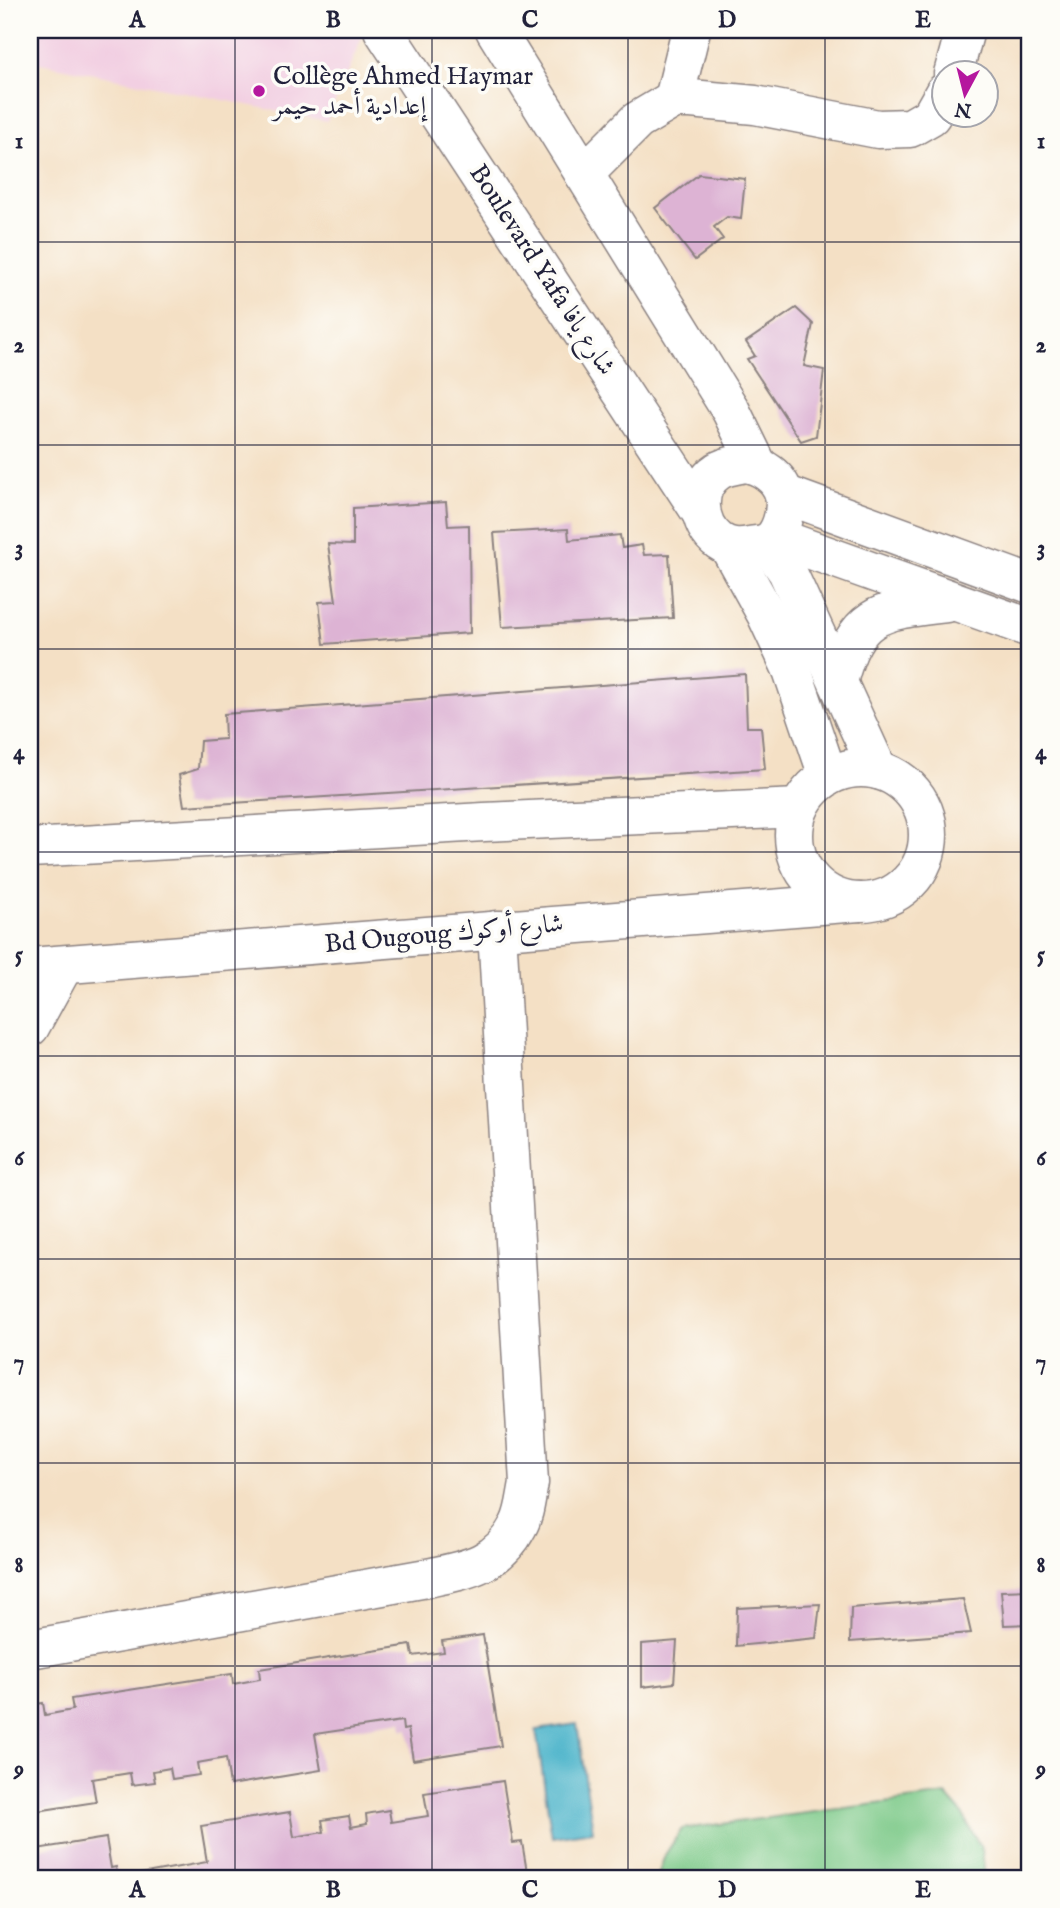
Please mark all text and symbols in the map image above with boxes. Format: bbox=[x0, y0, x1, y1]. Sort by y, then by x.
text: A bbox=[128, 6, 146, 35]
text: B bbox=[325, 6, 341, 35]
text: C bbox=[522, 6, 539, 35]
text: D bbox=[718, 6, 736, 35]
text: E bbox=[915, 6, 931, 35]
place label: Collège Ahmed Haymar إعدادية أحمد حيمر bbox=[270, 60, 534, 123]
north arrow bbox=[930, 60, 1000, 130]
marker: Collège Ahmed Haymar إعدادية أحمد حيمر bbox=[251, 83, 267, 99]
text: N bbox=[953, 96, 974, 122]
text: 1 bbox=[15, 127, 23, 156]
text: 1 bbox=[1037, 127, 1045, 156]
street label: Boulevard Yafa شارع يافا bbox=[458, 158, 623, 384]
text: 2 bbox=[14, 331, 25, 360]
text: 2 bbox=[1036, 331, 1047, 360]
text: 3 bbox=[15, 534, 23, 563]
text: 3 bbox=[1037, 534, 1045, 563]
text: 4 bbox=[13, 738, 25, 767]
text: 4 bbox=[1035, 738, 1047, 767]
street label: Bd Ougoug شارع أوكوك bbox=[323, 905, 565, 965]
text: 5 bbox=[15, 941, 24, 970]
text: 5 bbox=[1037, 941, 1046, 970]
text: 6 bbox=[14, 1144, 25, 1173]
text: 6 bbox=[1036, 1144, 1047, 1173]
text: 7 bbox=[14, 1348, 24, 1377]
text: 7 bbox=[1036, 1348, 1046, 1377]
text: 8 bbox=[14, 1551, 24, 1580]
text: 8 bbox=[1036, 1551, 1046, 1580]
text: 9 bbox=[13, 1755, 24, 1784]
text: 9 bbox=[1035, 1755, 1046, 1784]
text: A bbox=[128, 1876, 146, 1905]
text: B bbox=[325, 1876, 341, 1905]
text: C bbox=[522, 1876, 539, 1905]
text: D bbox=[718, 1876, 736, 1905]
text: E bbox=[915, 1876, 931, 1905]

